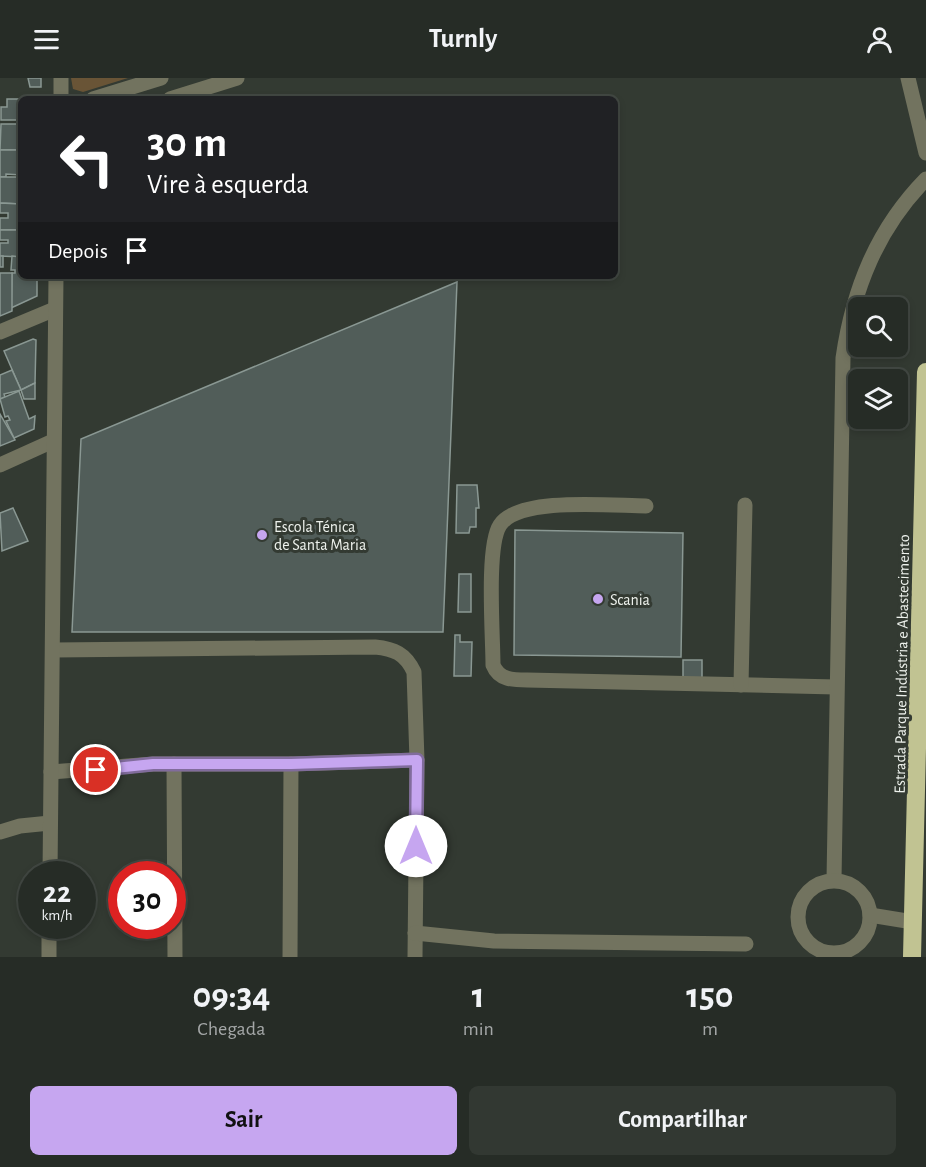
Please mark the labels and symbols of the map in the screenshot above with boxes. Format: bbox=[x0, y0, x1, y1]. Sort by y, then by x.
place label: Escola Ténica de Santa Maria bbox=[274, 519, 366, 553]
marker: Escola Ténica de Santa Maria bbox=[255, 528, 269, 542]
street label: Estrada Parque Indústria e Abastecimento bbox=[892, 534, 912, 794]
marker: Scania bbox=[591, 592, 605, 606]
place label: Scania bbox=[610, 592, 650, 608]
pin bbox=[70, 744, 121, 795]
position arrow bbox=[384, 814, 448, 878]
speed limit sign: 30 bbox=[108, 861, 186, 939]

